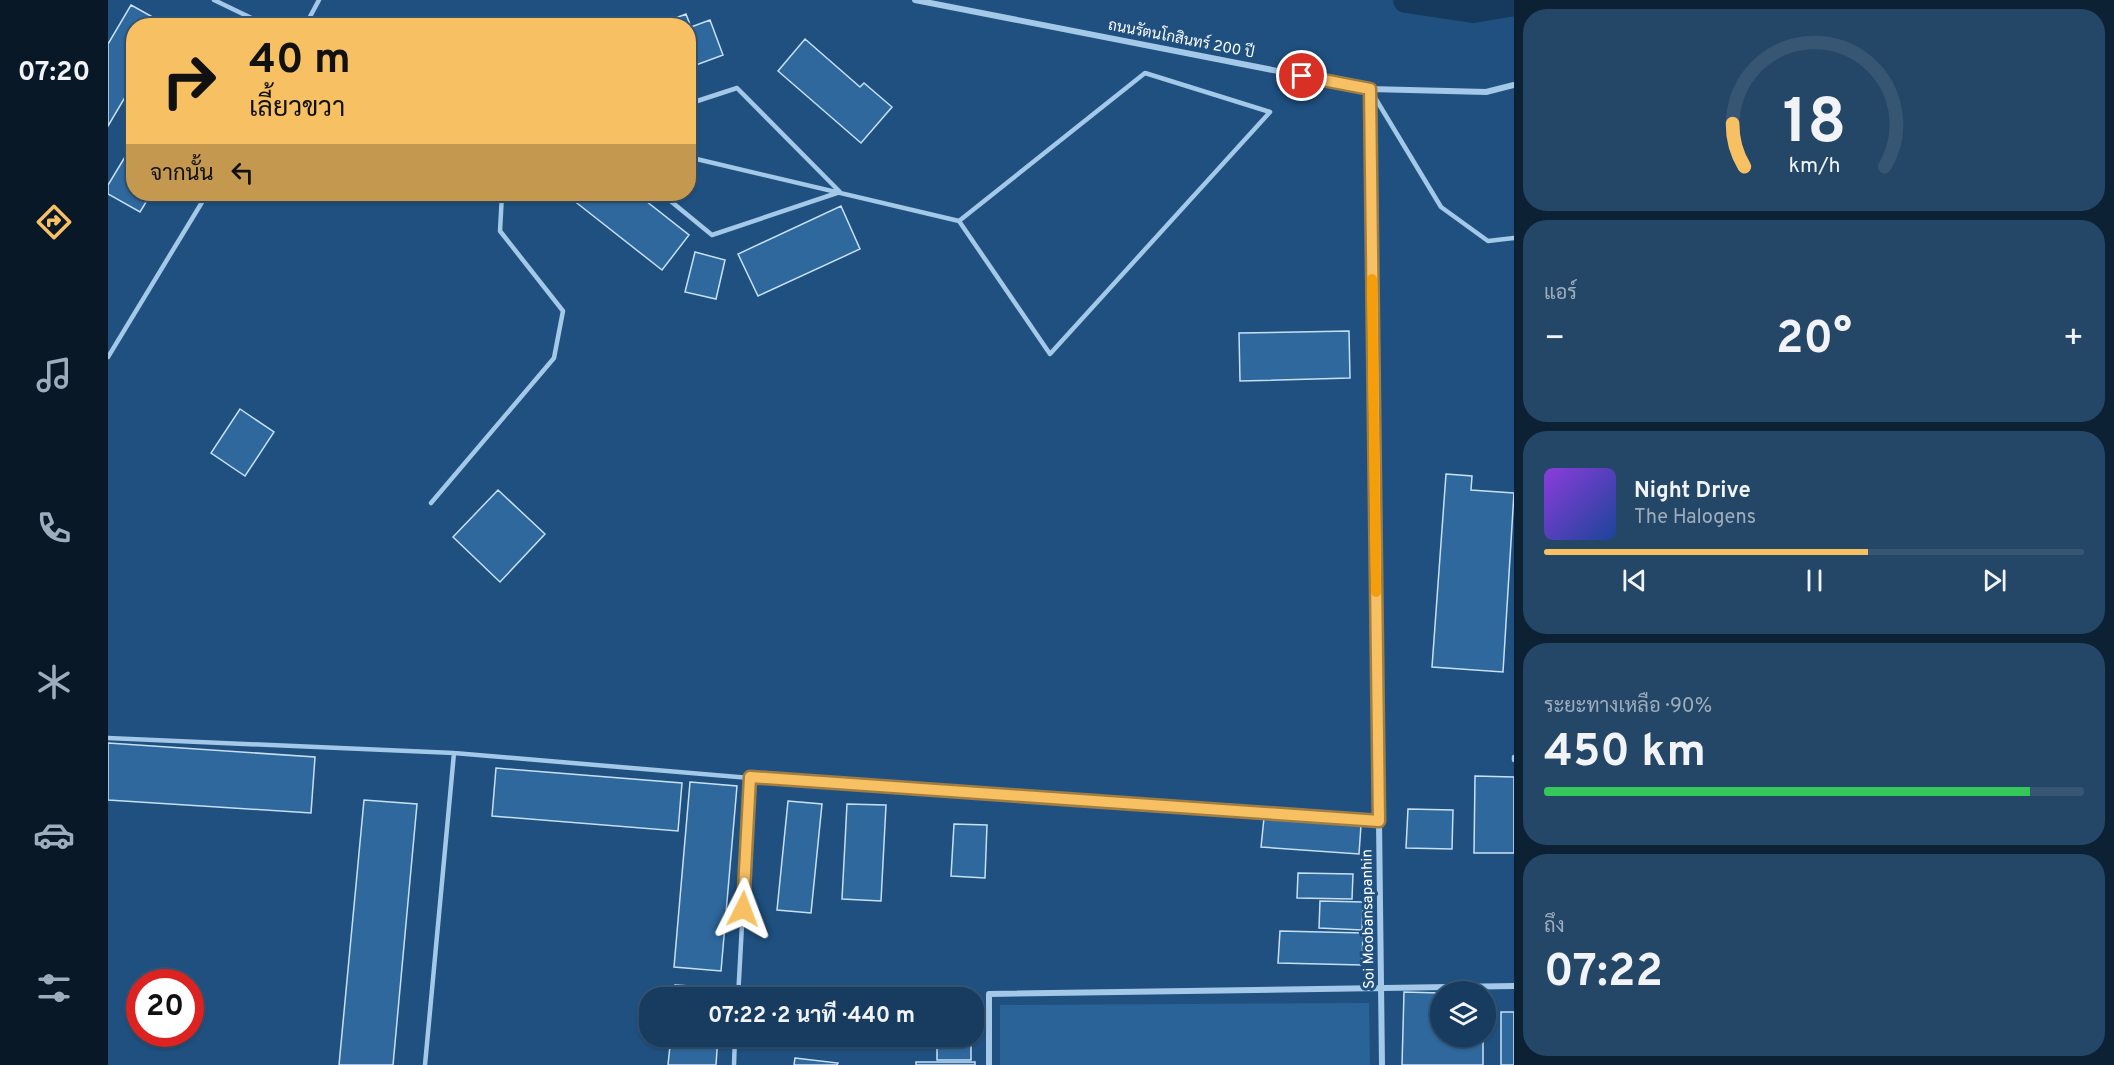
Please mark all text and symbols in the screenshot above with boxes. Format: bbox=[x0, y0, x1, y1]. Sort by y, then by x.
street label: ถนนรัตนโกสินทร์ 200 ปี bbox=[1106, 15, 1256, 64]
text: 40 m bbox=[249, 35, 351, 88]
icon: right bbox=[150, 42, 228, 120]
pin bbox=[1276, 50, 1327, 101]
text: 07:20 bbox=[18, 56, 90, 90]
icon: arrive bbox=[1285, 59, 1318, 92]
text: 18 bbox=[1782, 86, 1846, 165]
text: เลี้ยวขวา bbox=[249, 92, 345, 126]
text: km/h bbox=[1788, 153, 1840, 180]
icon: left bbox=[226, 156, 259, 189]
text: จากนั้น bbox=[150, 161, 214, 188]
icon: directions bbox=[33, 201, 75, 243]
text: แอร์ bbox=[1544, 281, 1577, 307]
text: 20° bbox=[1776, 312, 1852, 369]
text: − bbox=[1544, 319, 1565, 361]
text: + bbox=[2063, 319, 2084, 361]
icon: music bbox=[33, 354, 75, 396]
text: Night Drive bbox=[1634, 478, 1751, 505]
text: The Halogens bbox=[1634, 505, 1756, 531]
icon: phone bbox=[33, 507, 75, 549]
icon: previous bbox=[1618, 564, 1651, 597]
icon: pause bbox=[1798, 564, 1831, 597]
icon: next bbox=[1978, 564, 2011, 597]
icon: climate bbox=[33, 661, 75, 703]
text: ระยะทางเหลือ · 90% bbox=[1544, 694, 1712, 720]
text: 450 km bbox=[1544, 725, 1706, 782]
icon: car bbox=[33, 814, 75, 856]
street label: Soi Moobansapanhin bbox=[1358, 849, 1380, 989]
position arrow bbox=[711, 877, 775, 941]
text: ถึง bbox=[1544, 914, 1565, 940]
text: 07:22 bbox=[1544, 945, 1663, 1002]
icon: filters bbox=[33, 967, 75, 1009]
speed limit sign: 20 bbox=[126, 969, 204, 1047]
map controls bbox=[1430, 981, 1496, 1047]
button: layers bbox=[1430, 981, 1496, 1047]
text: 07:22 · 2 นาที · 440 m bbox=[708, 1003, 915, 1030]

